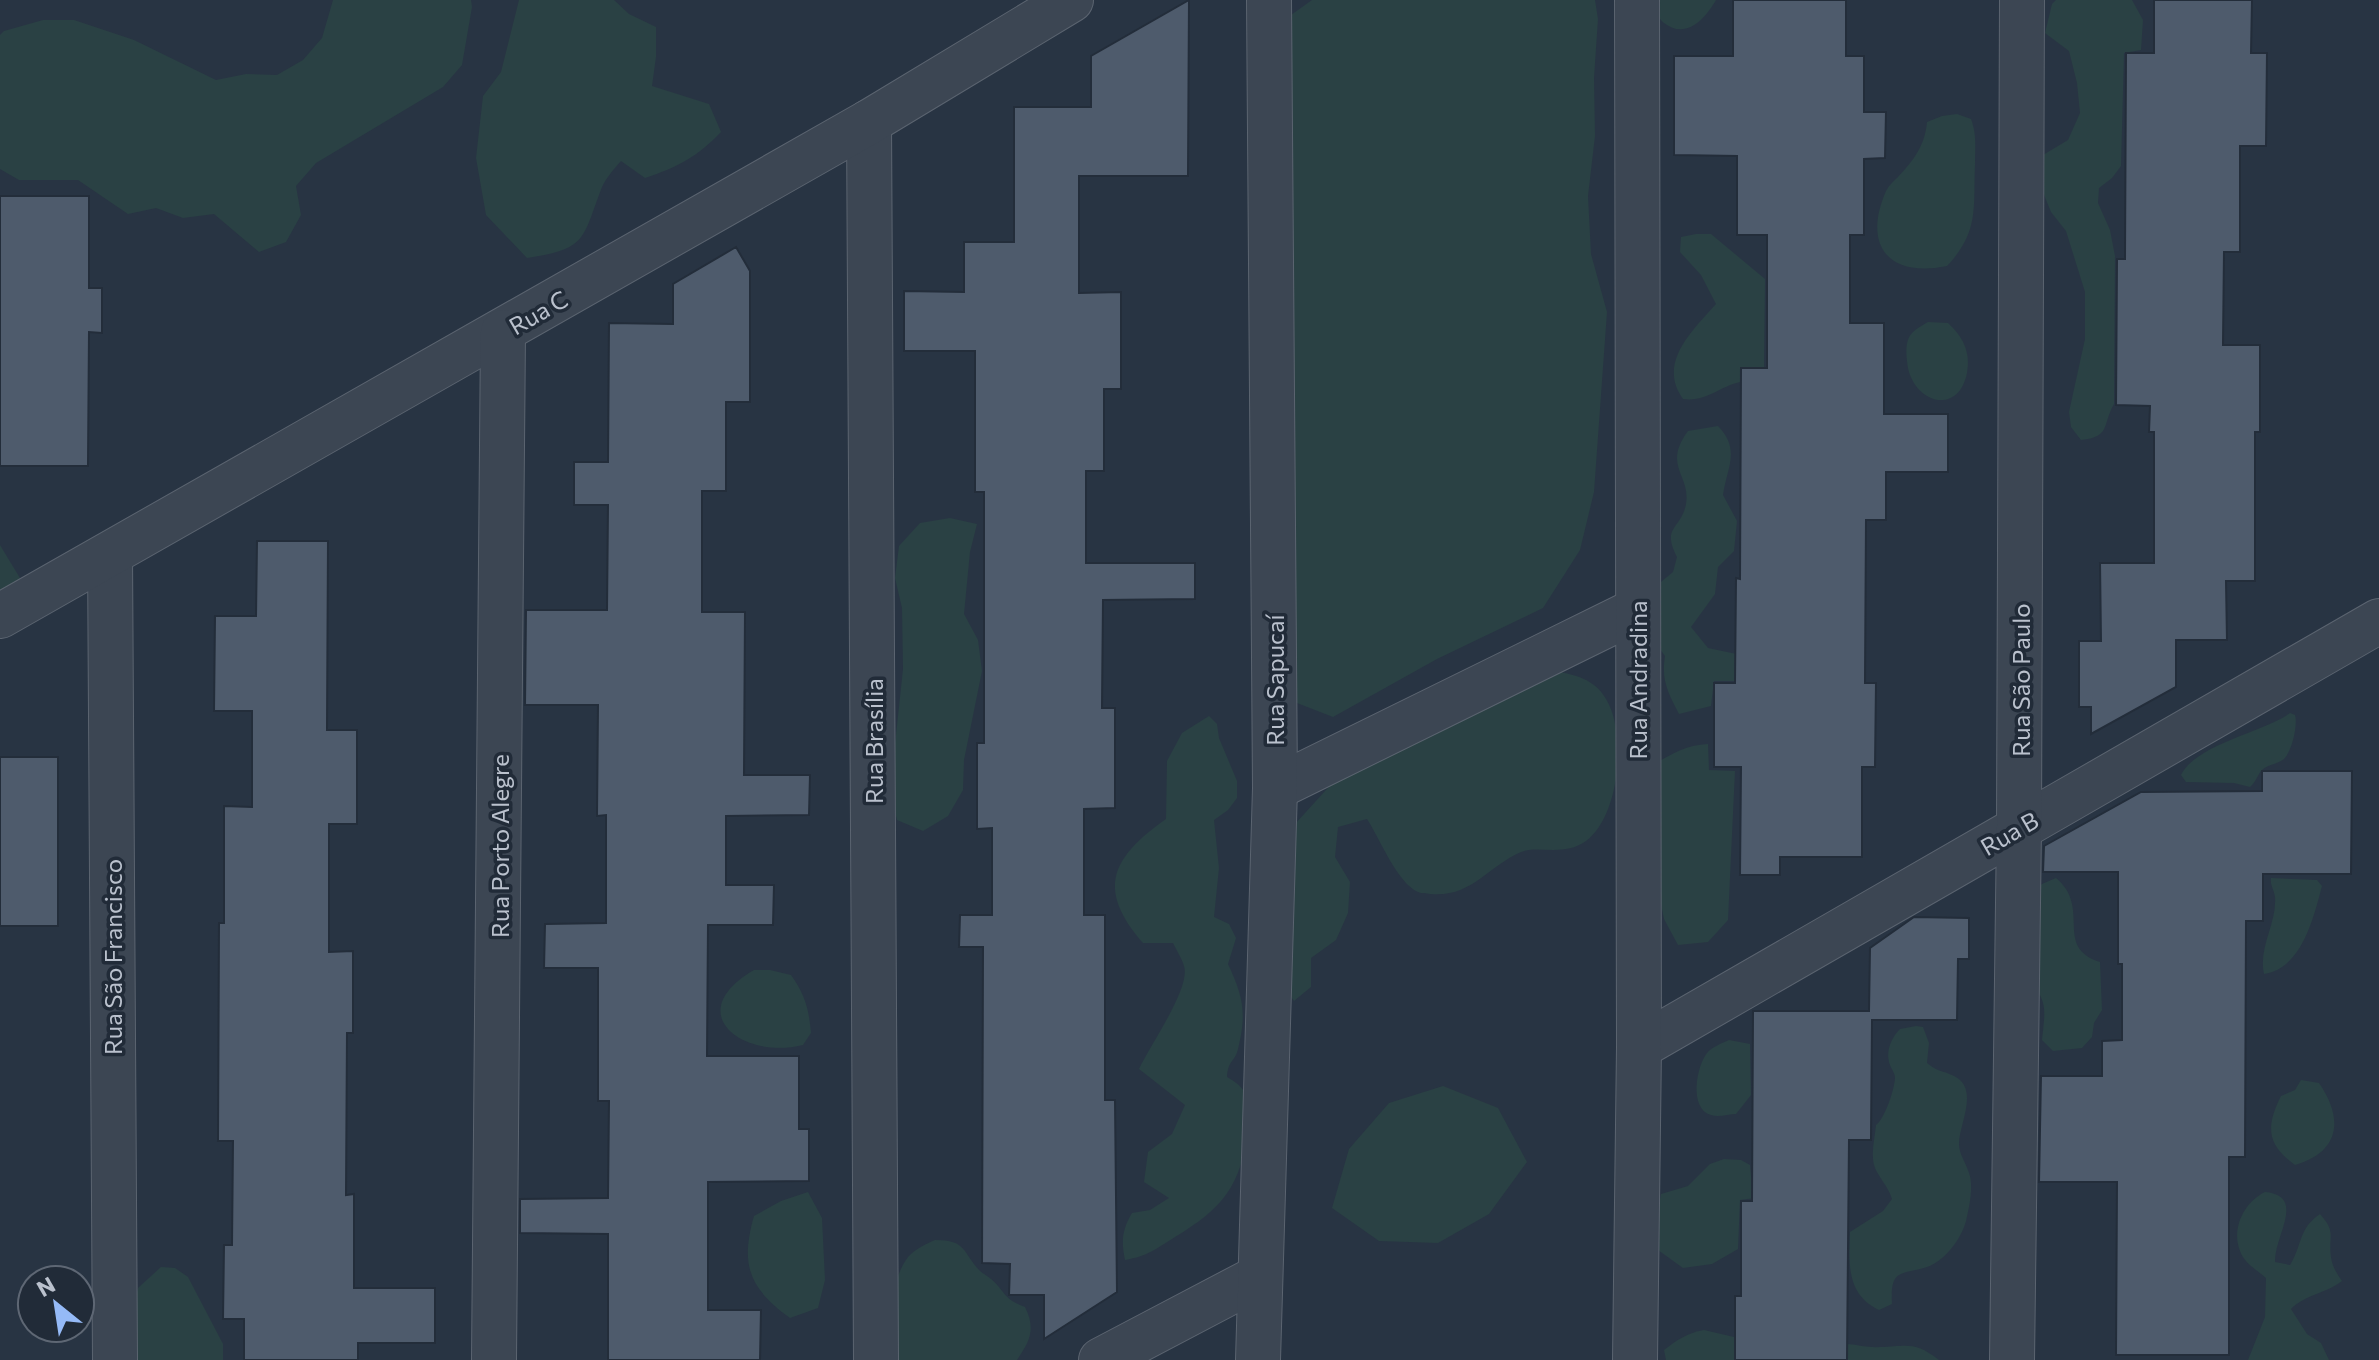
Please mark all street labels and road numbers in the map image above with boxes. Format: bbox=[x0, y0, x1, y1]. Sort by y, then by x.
street label: Rua C bbox=[503, 284, 573, 340]
street label: Rua Andradina bbox=[1623, 601, 1652, 759]
street label: Rua São Paulo bbox=[2006, 603, 2035, 757]
street label: Rua Sapucaí bbox=[1260, 614, 1289, 746]
street label: Rua Brasília bbox=[859, 678, 888, 804]
street label: Rua Porto Alegre bbox=[485, 754, 514, 938]
street label: Rua B bbox=[1975, 805, 2043, 861]
street label: Rua São Francisco bbox=[98, 859, 127, 1055]

